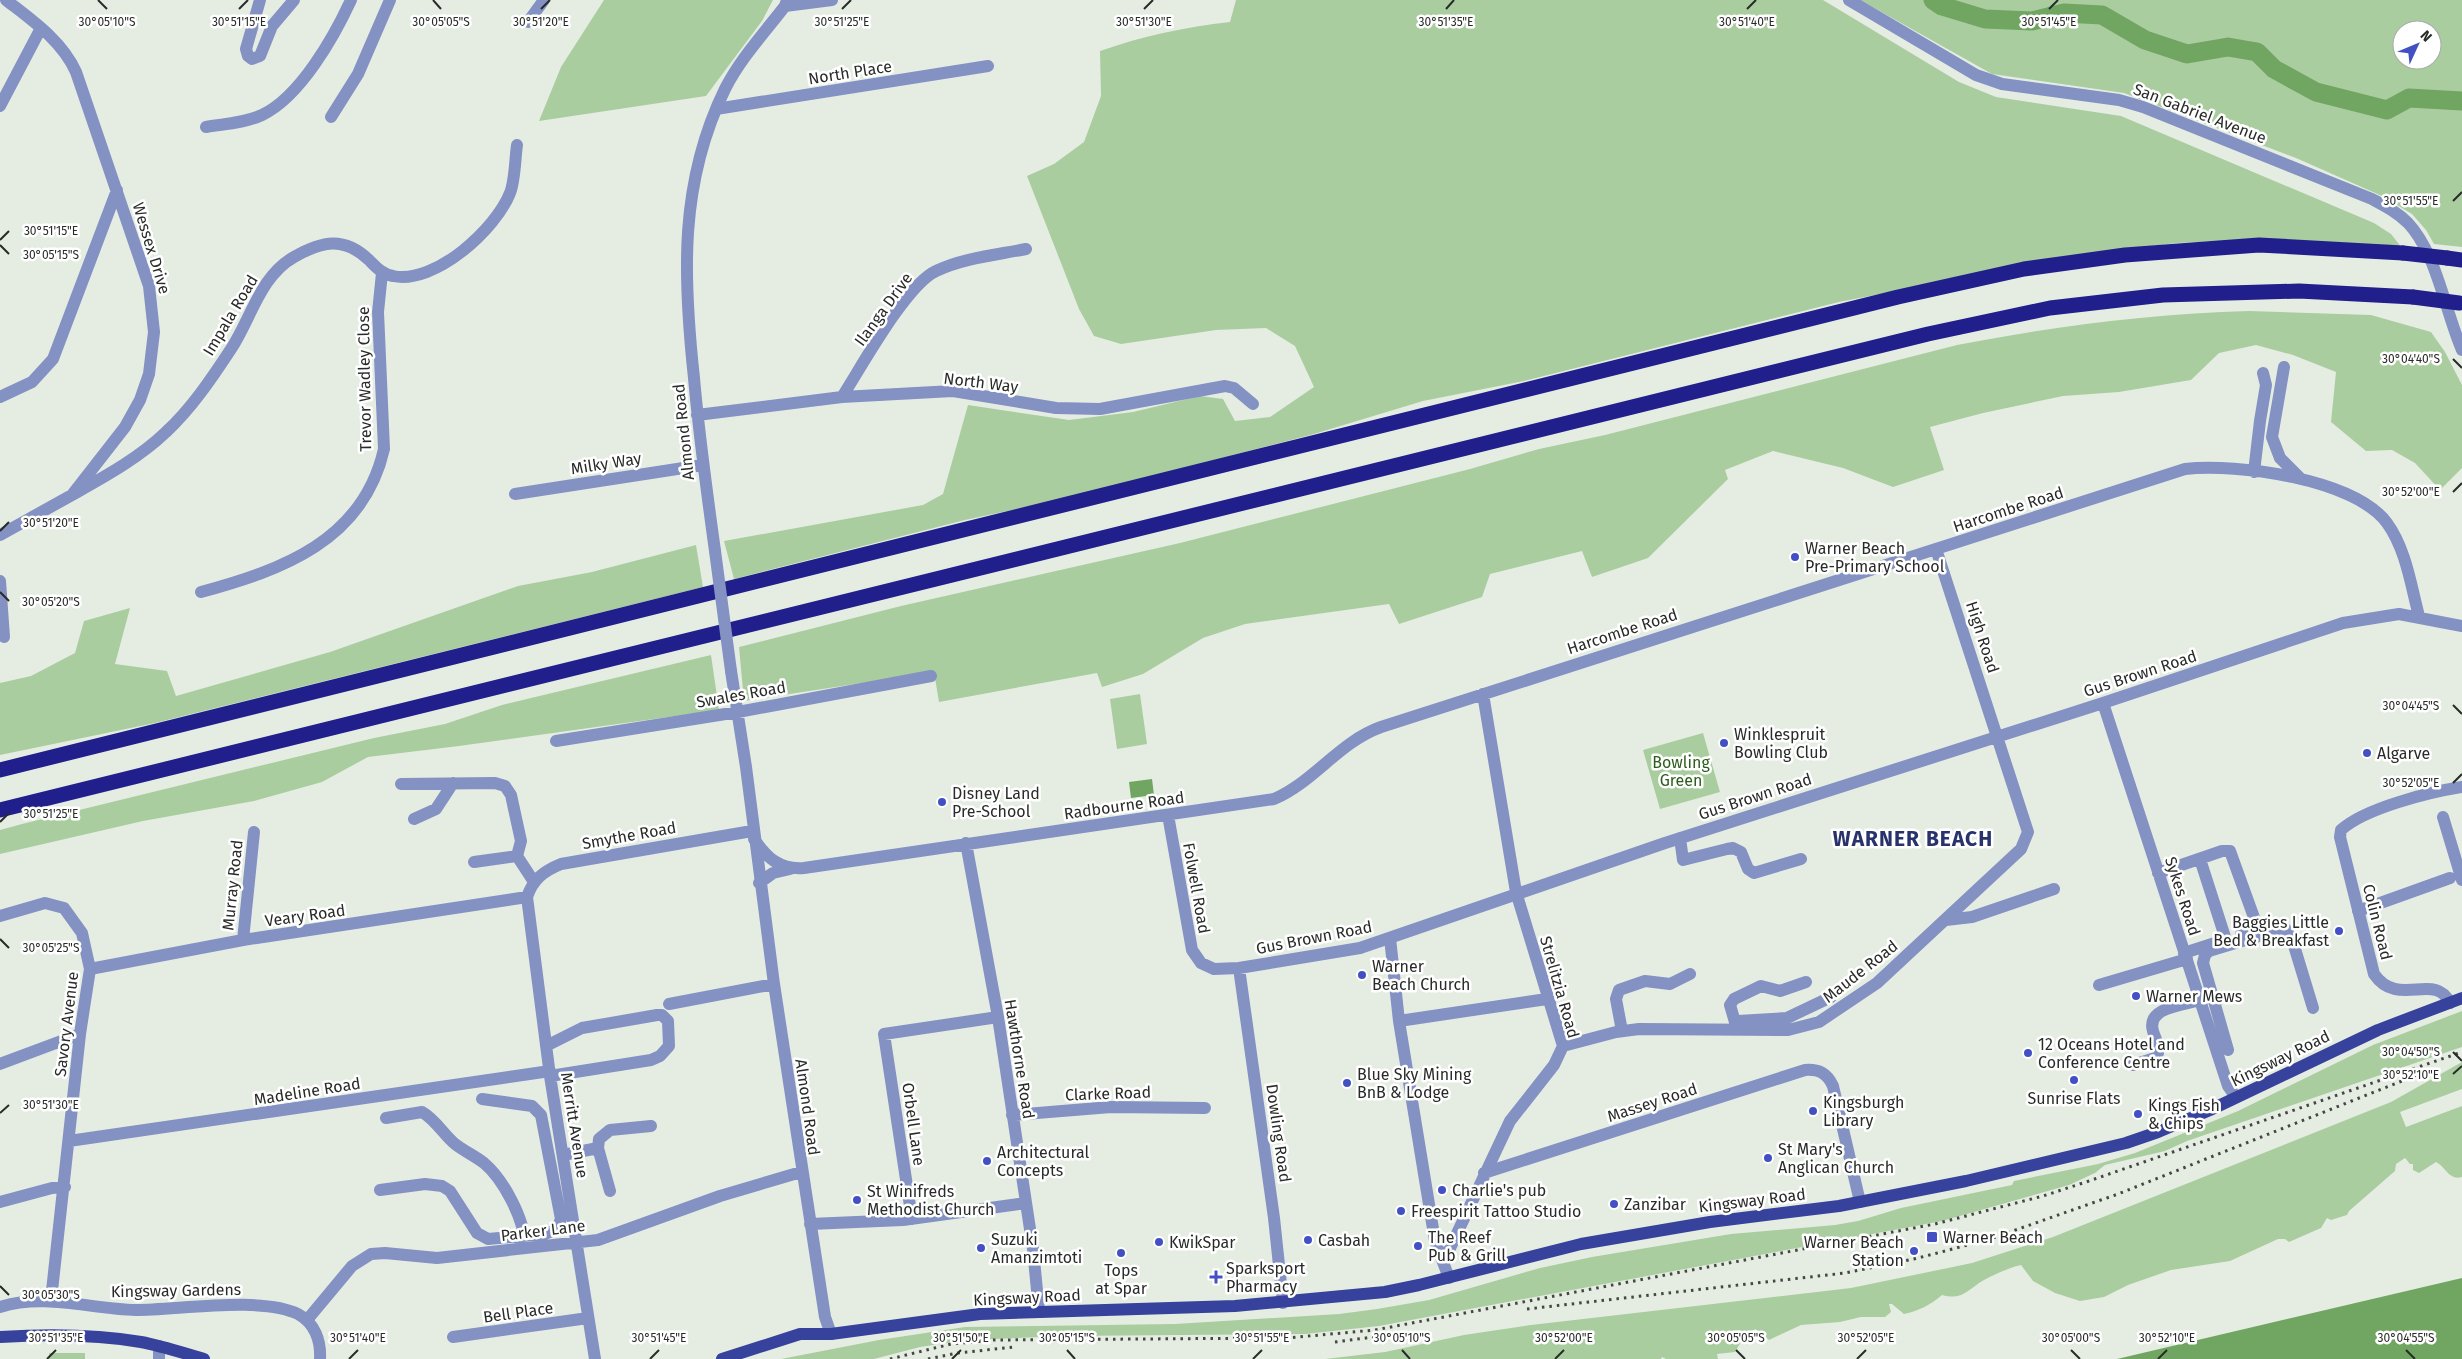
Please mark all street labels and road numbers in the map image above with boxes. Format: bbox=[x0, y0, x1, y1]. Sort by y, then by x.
street label: North Place bbox=[807, 57, 893, 88]
street label: San Gabriel Avenue bbox=[2131, 79, 2269, 148]
street label: Wessex Drive bbox=[129, 200, 174, 296]
street label: Ilanga Drive bbox=[850, 269, 916, 350]
street label: Impala Road bbox=[199, 271, 262, 359]
street label: Trevor Wadley Close bbox=[354, 306, 375, 452]
street label: North Way bbox=[943, 369, 1019, 397]
street label: Almond Road bbox=[669, 383, 698, 481]
street label: Milky Way bbox=[570, 449, 643, 478]
street label: Harcombe Road bbox=[1951, 483, 2066, 536]
street label: High Road bbox=[1962, 599, 2003, 675]
street label: Harcombe Road bbox=[1565, 605, 1680, 658]
street label: Gus Brown Road bbox=[2081, 646, 2199, 701]
street label: Swales Road bbox=[695, 677, 787, 712]
street label: Gus Brown Road bbox=[1696, 769, 1814, 824]
street label: Radbourne Road bbox=[1063, 788, 1185, 823]
street label: Smythe Road bbox=[581, 818, 678, 853]
street label: Murray Road bbox=[218, 839, 247, 931]
street label: Folwell Road bbox=[1179, 841, 1214, 935]
street label: Sykes Road bbox=[2161, 854, 2204, 938]
street label: Colin Road bbox=[2359, 882, 2396, 962]
street label: Veary Road bbox=[264, 900, 346, 931]
street label: Gus Brown Road bbox=[1254, 917, 1374, 958]
street label: Strelitzia Road bbox=[1536, 934, 1583, 1040]
street label: Maude Road bbox=[1819, 936, 1902, 1007]
street label: Savory Avenue bbox=[51, 970, 82, 1078]
street label: Hawthorne Road bbox=[1001, 998, 1038, 1120]
street label: Kingsway Road bbox=[2228, 1026, 2333, 1091]
street label: Almond Road bbox=[791, 1058, 824, 1156]
street label: Merritt Avenue bbox=[557, 1071, 592, 1179]
street label: Madeline Road bbox=[252, 1074, 362, 1109]
street label: Massey Road bbox=[1605, 1079, 1700, 1126]
street label: Orbell Lane bbox=[898, 1081, 929, 1167]
street label: Clarke Road bbox=[1065, 1083, 1151, 1104]
street label: Dowling Road bbox=[1262, 1083, 1295, 1183]
street label: Kingsway Road bbox=[1697, 1185, 1807, 1216]
street label: Parker Lane bbox=[500, 1216, 586, 1245]
street label: Kingsway Gardens bbox=[111, 1280, 241, 1301]
street label: Kingsway Road bbox=[973, 1285, 1081, 1310]
street label: Bell Place bbox=[482, 1298, 554, 1327]

